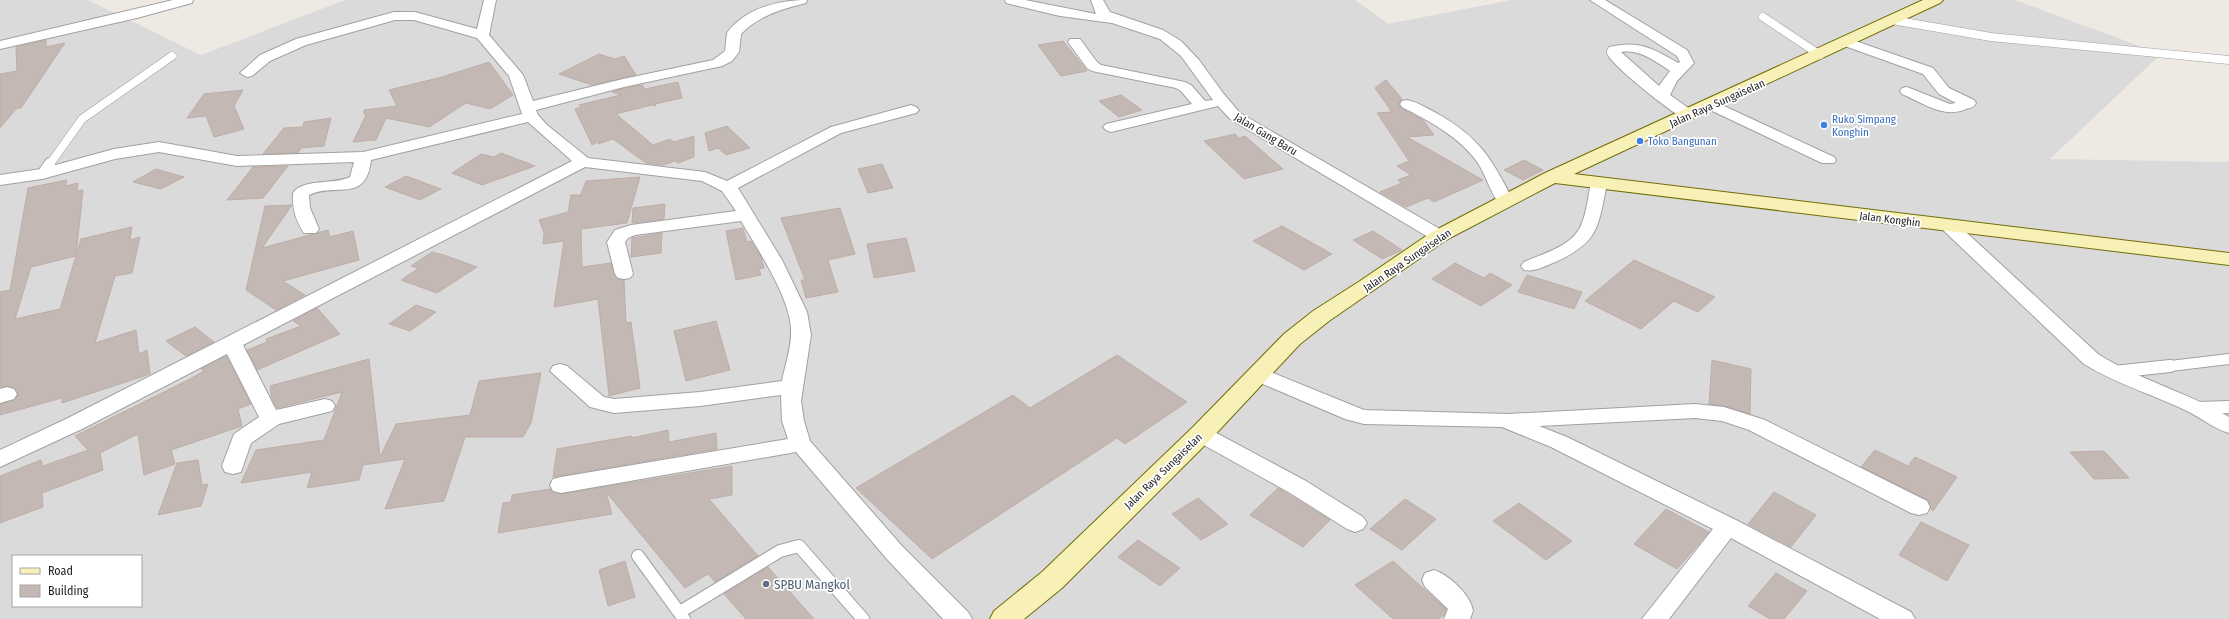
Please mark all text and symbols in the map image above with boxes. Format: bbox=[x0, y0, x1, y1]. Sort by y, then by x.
street label: Jalan Raya Sungaiselan bbox=[1667, 77, 1767, 130]
street label: Jalan Gang Baru bbox=[1232, 111, 1300, 158]
place label: Ruko Simpang Konghin bbox=[1832, 113, 1897, 139]
marker: Ruko Simpang Konghin bbox=[1819, 120, 1829, 130]
place label: Toko Bangunan bbox=[1648, 135, 1717, 148]
marker: Toko Bangunan bbox=[1635, 136, 1645, 146]
street label: Jalan Konghin bbox=[1859, 209, 1921, 230]
street label: Jalan Raya Sungaiselan bbox=[1361, 226, 1454, 295]
street label: Jalan Raya Sungaiselan bbox=[1122, 431, 1205, 512]
legend bbox=[12, 555, 142, 607]
text: Road bbox=[48, 564, 73, 578]
place label: SPBU Mangkol bbox=[774, 577, 850, 592]
marker: SPBU Mangkol bbox=[761, 579, 771, 589]
text: Building bbox=[48, 584, 89, 598]

